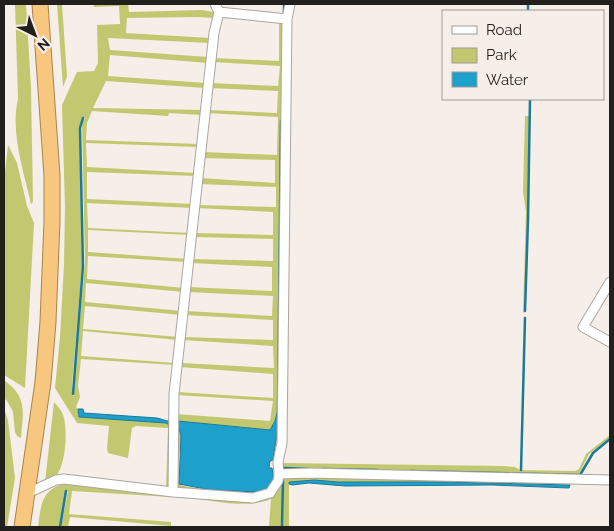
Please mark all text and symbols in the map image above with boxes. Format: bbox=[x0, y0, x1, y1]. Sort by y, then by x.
north arrow bbox=[10, 10, 60, 60]
legend bbox=[442, 10, 604, 100]
text: Road bbox=[486, 21, 522, 39]
text: N bbox=[34, 35, 53, 54]
text: Park bbox=[486, 46, 517, 64]
text: Water bbox=[486, 71, 529, 89]

